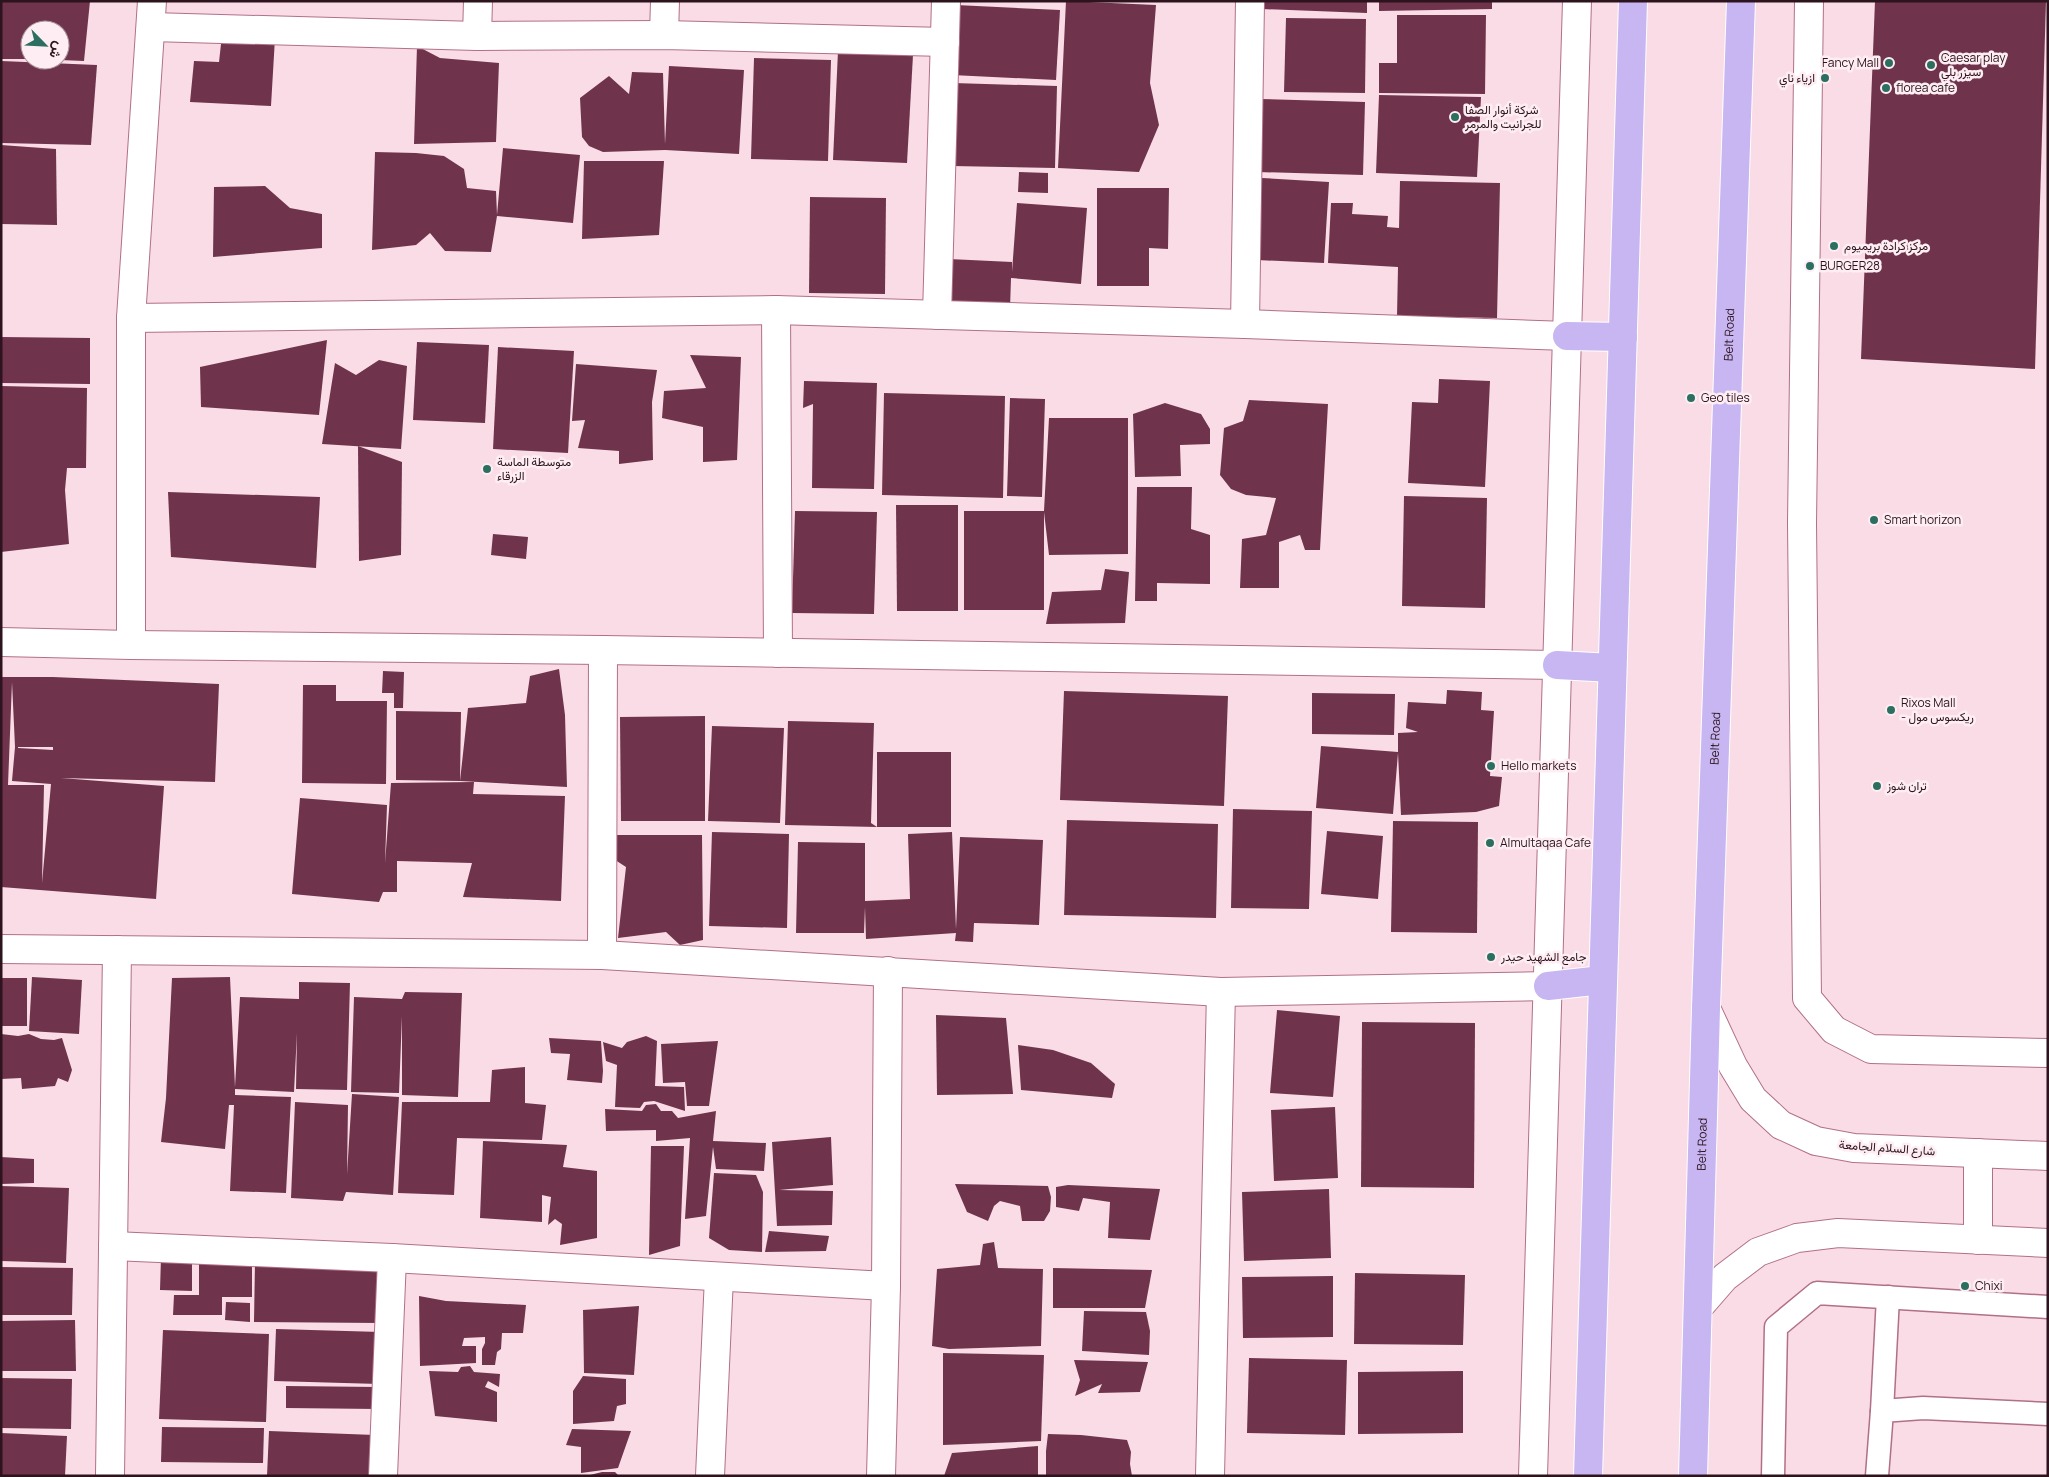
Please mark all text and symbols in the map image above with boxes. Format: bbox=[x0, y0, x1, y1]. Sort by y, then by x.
north arrow bbox=[20, 20, 70, 70]
text: ش bbox=[45, 39, 69, 62]
place label: Caesar play سيزر بلي bbox=[1941, 49, 2006, 82]
place label: Fancy Mall bbox=[1822, 54, 1879, 71]
marker: Fancy Mall bbox=[1883, 57, 1895, 69]
marker: Caesar play سيزر بلي bbox=[1925, 59, 1937, 71]
place label: ازياء ناي bbox=[1779, 69, 1815, 88]
marker: ازياء ناي bbox=[1819, 72, 1831, 84]
place label: florea cafe bbox=[1896, 79, 1955, 96]
marker: florea cafe bbox=[1880, 82, 1892, 94]
place label: شركة أنوار الصفا للجرانيت والمرمر bbox=[1464, 101, 1542, 132]
marker: شركة أنوار الصفا للجرانيت والمرمر bbox=[1449, 111, 1461, 123]
place label: مركز كرادة بريميوم bbox=[1844, 237, 1928, 254]
marker: مركز كرادة بريميوم bbox=[1828, 240, 1840, 252]
place label: BURGER28 bbox=[1820, 257, 1880, 274]
marker: BURGER28 bbox=[1804, 260, 1816, 272]
street label: Belt Road bbox=[1719, 308, 1738, 361]
place label: Geo tiles bbox=[1701, 389, 1750, 406]
marker: Geo tiles bbox=[1685, 392, 1697, 404]
place label: متوسطة الماسة الزرقاء bbox=[497, 453, 571, 484]
marker: متوسطة الماسة الزرقاء bbox=[481, 463, 493, 475]
place label: Smart horizon bbox=[1884, 511, 1961, 528]
marker: Smart horizon bbox=[1868, 514, 1880, 526]
place label: Rixos Mall - ريكسوس مول bbox=[1901, 694, 1974, 725]
marker: Rixos Mall - ريكسوس مول bbox=[1885, 704, 1897, 716]
street label: Belt Road bbox=[1705, 712, 1724, 765]
place label: Hello markets bbox=[1501, 757, 1576, 774]
marker: Hello markets bbox=[1485, 760, 1497, 772]
place label: تران شوز bbox=[1886, 777, 1927, 794]
marker: تران شوز bbox=[1871, 780, 1883, 792]
place label: Almultaqaa Cafe bbox=[1500, 834, 1591, 851]
marker: Almultaqaa Cafe bbox=[1484, 837, 1496, 849]
place label: جامع الشهيد حيدر bbox=[1500, 948, 1587, 966]
marker: جامع الشهيد حيدر bbox=[1485, 951, 1497, 963]
street label: Belt Road bbox=[1692, 1117, 1711, 1171]
street label: شارع السلام الجامعة bbox=[1838, 1136, 1936, 1160]
place label: Chixi bbox=[1975, 1277, 2003, 1294]
marker: Chixi bbox=[1959, 1280, 1971, 1292]

